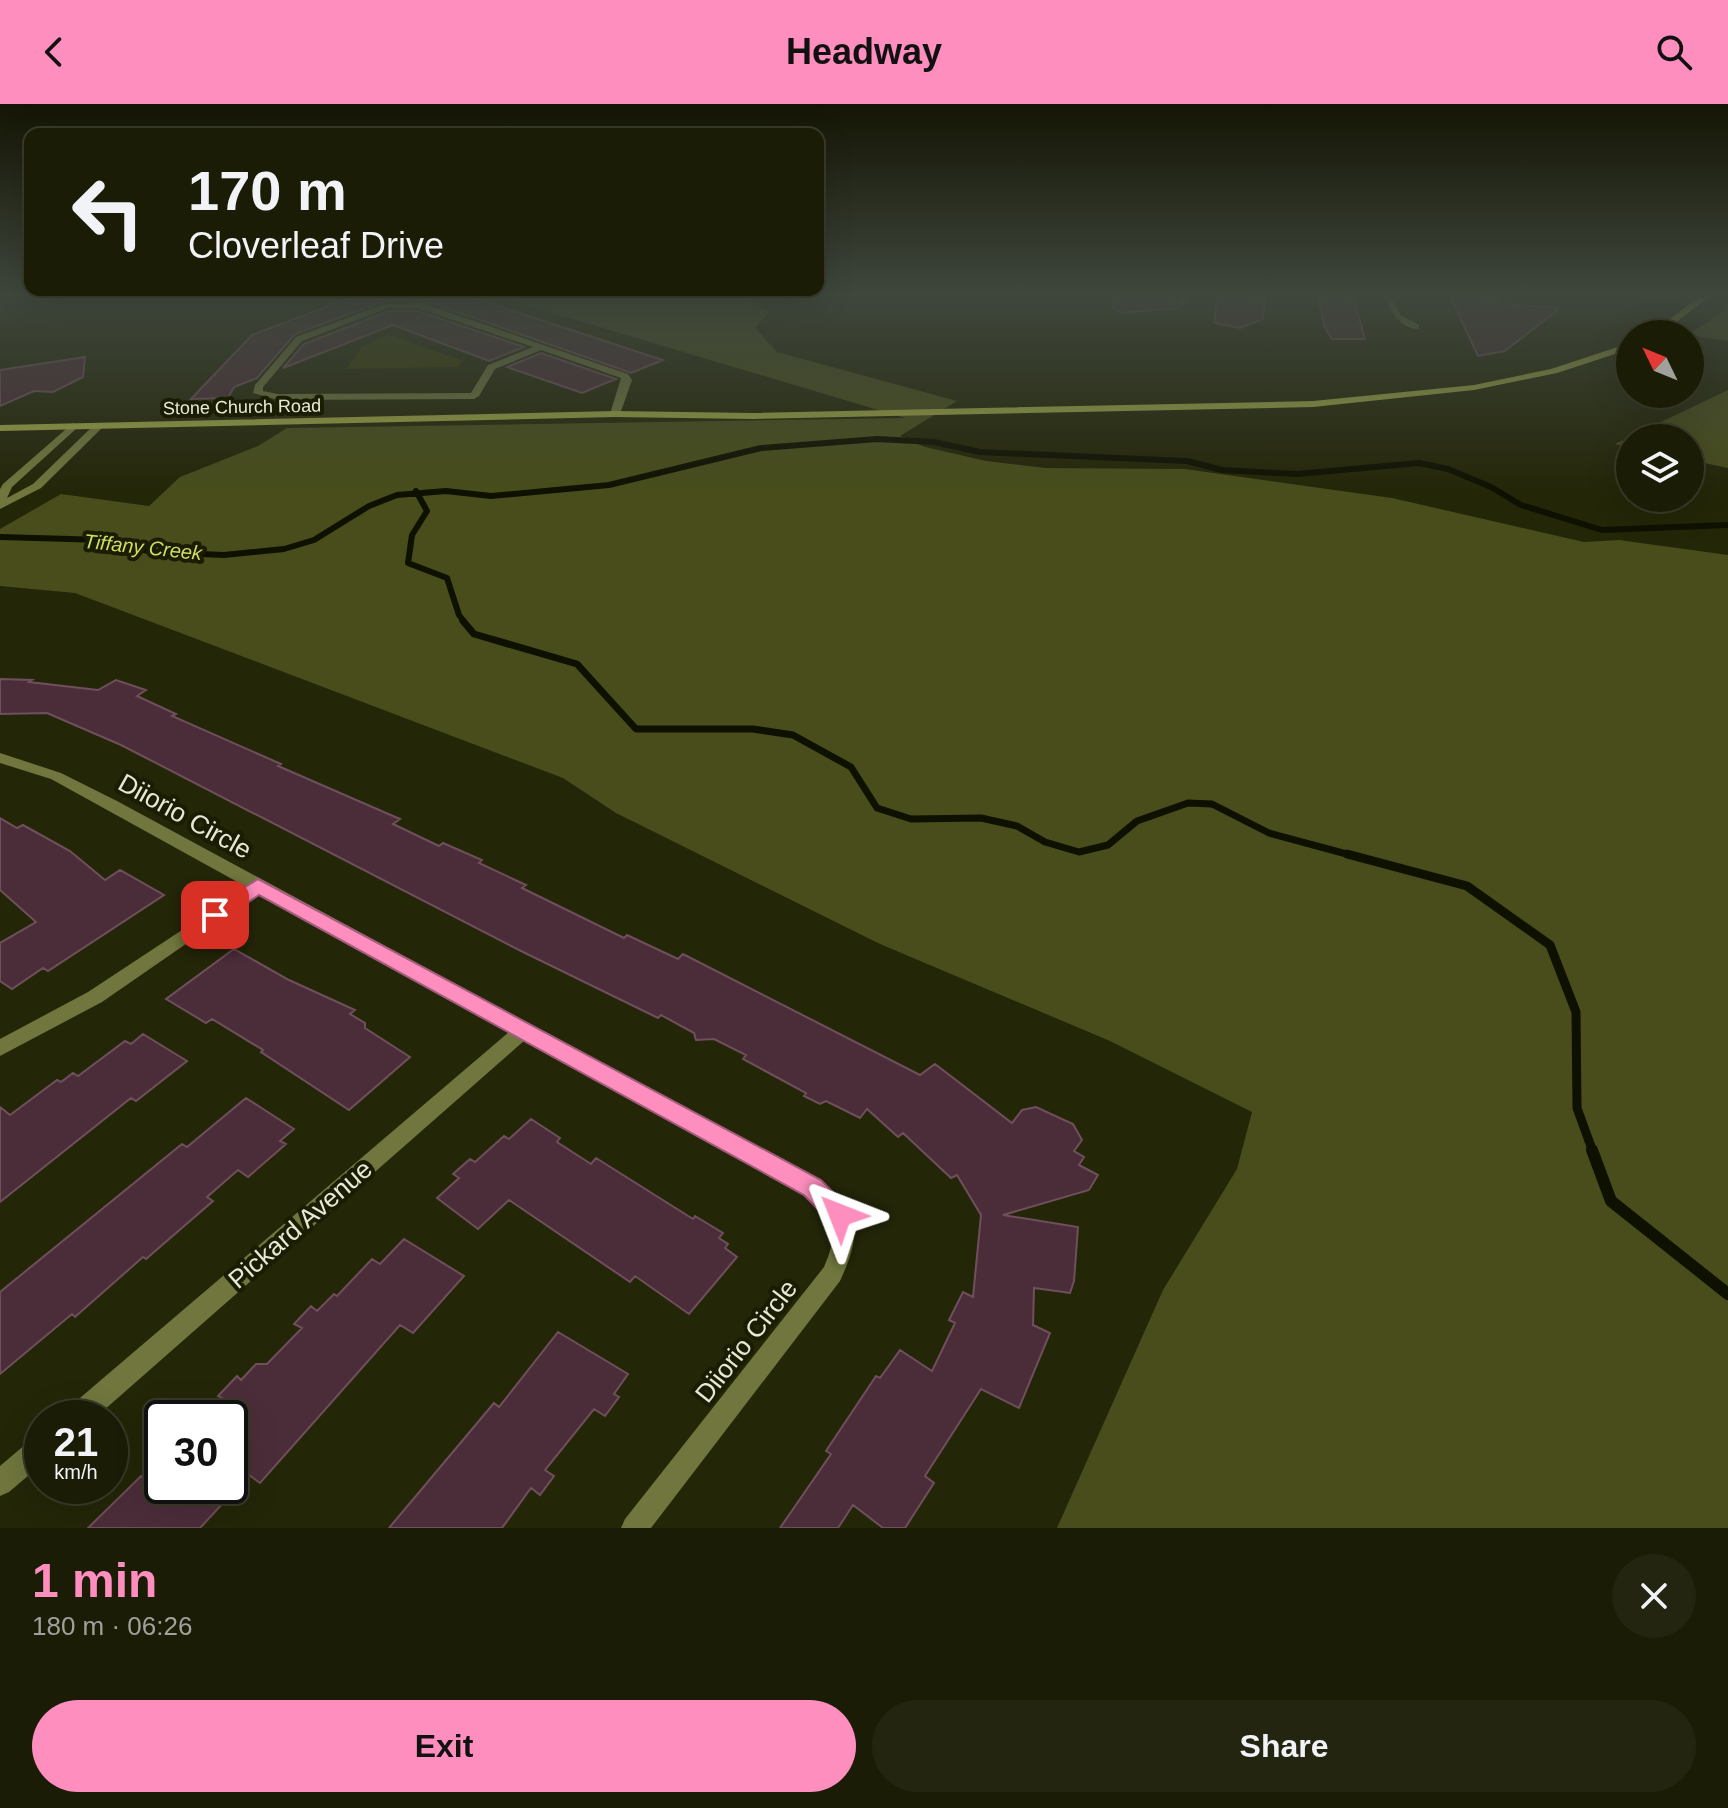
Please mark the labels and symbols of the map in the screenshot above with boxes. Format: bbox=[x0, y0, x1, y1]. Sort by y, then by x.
north arrow bbox=[1616, 320, 1704, 408]
street label: Stone Church Road bbox=[163, 396, 321, 418]
water label: Tiffany Creek bbox=[83, 530, 204, 564]
street label: Diiorio Circle bbox=[113, 767, 257, 865]
pin bbox=[181, 881, 249, 949]
street label: Pickard Avenue bbox=[222, 1154, 378, 1294]
position arrow bbox=[798, 1173, 882, 1257]
street label: Diiorio Circle bbox=[689, 1274, 803, 1408]
speed limit sign: 30 bbox=[144, 1400, 248, 1504]

